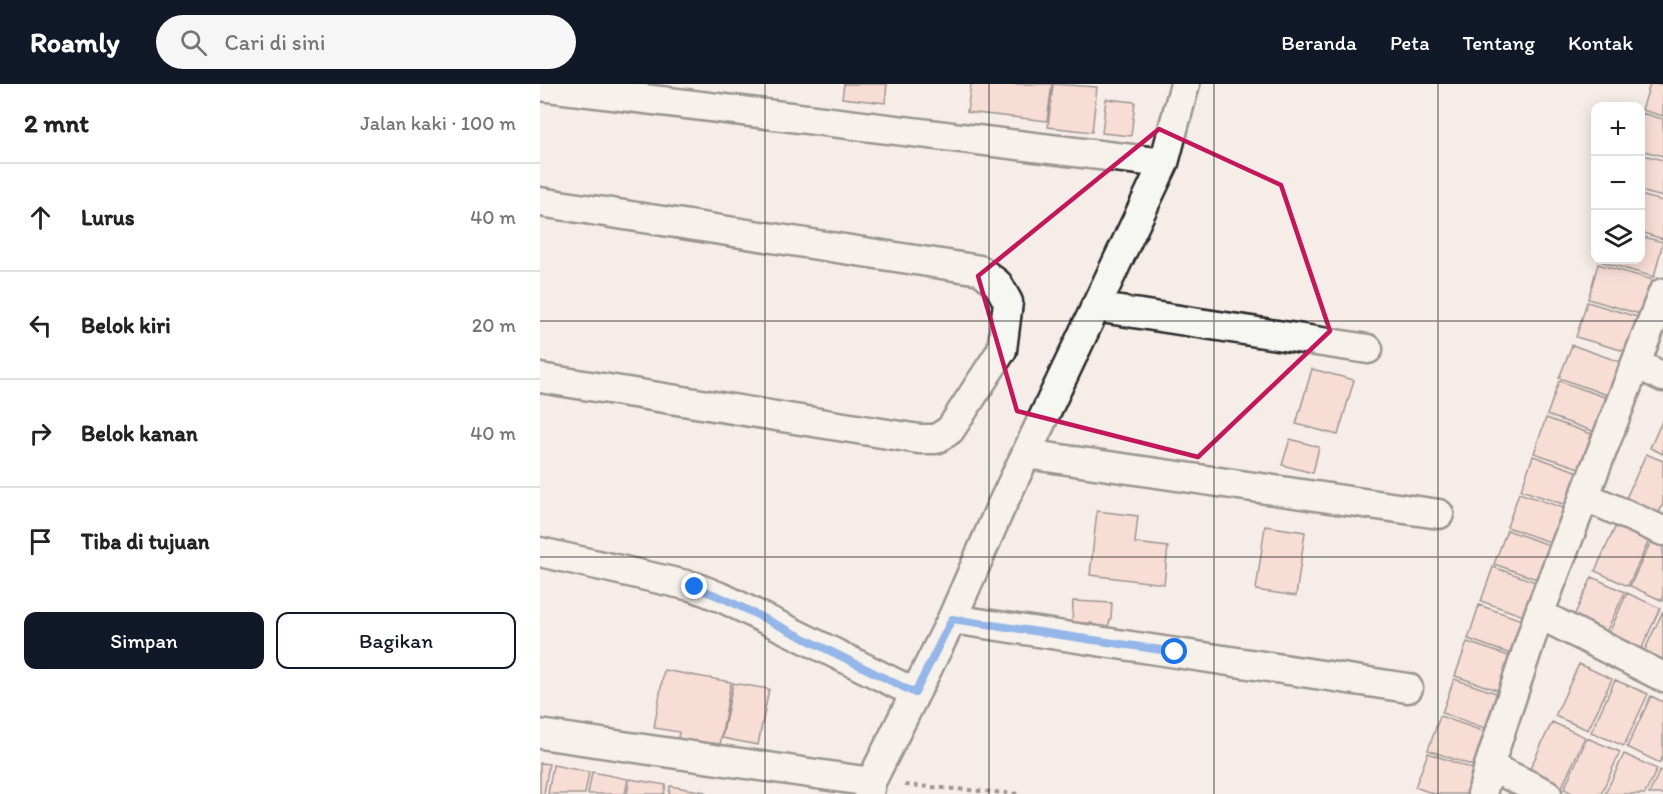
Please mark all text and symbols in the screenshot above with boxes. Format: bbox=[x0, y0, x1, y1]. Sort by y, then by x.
search box bbox=[156, 15, 576, 69]
text: Roamly bbox=[30, 25, 120, 59]
icon: search bbox=[177, 26, 210, 59]
text: Cari di sini bbox=[225, 29, 325, 56]
text: Beranda bbox=[1281, 30, 1357, 55]
text: Peta bbox=[1390, 30, 1430, 55]
text: Tentang bbox=[1463, 30, 1535, 55]
text: Kontak bbox=[1568, 30, 1633, 55]
map controls bbox=[1591, 102, 1645, 264]
button: + bbox=[1591, 102, 1645, 156]
text: 2 mnt bbox=[24, 107, 89, 139]
text: Jalan kaki · 100 m bbox=[360, 111, 516, 135]
button: − bbox=[1591, 156, 1645, 210]
icon: ahead bbox=[24, 201, 57, 234]
text: Lurus bbox=[81, 204, 135, 231]
text: 40 m bbox=[470, 205, 516, 229]
button: layers bbox=[1591, 210, 1645, 264]
icon: left bbox=[24, 309, 57, 342]
text: Belok kiri bbox=[81, 312, 171, 339]
text: 20 m bbox=[472, 313, 516, 337]
icon: right bbox=[24, 417, 57, 450]
text: Belok kanan bbox=[81, 420, 198, 447]
text: 40 m bbox=[470, 421, 516, 445]
icon: arrive bbox=[24, 525, 57, 558]
text: Tiba di tujuan bbox=[81, 528, 210, 555]
route end bbox=[681, 573, 707, 599]
button: Simpan bbox=[24, 612, 264, 669]
button: Bagikan bbox=[276, 612, 516, 669]
route start bbox=[1161, 638, 1187, 664]

